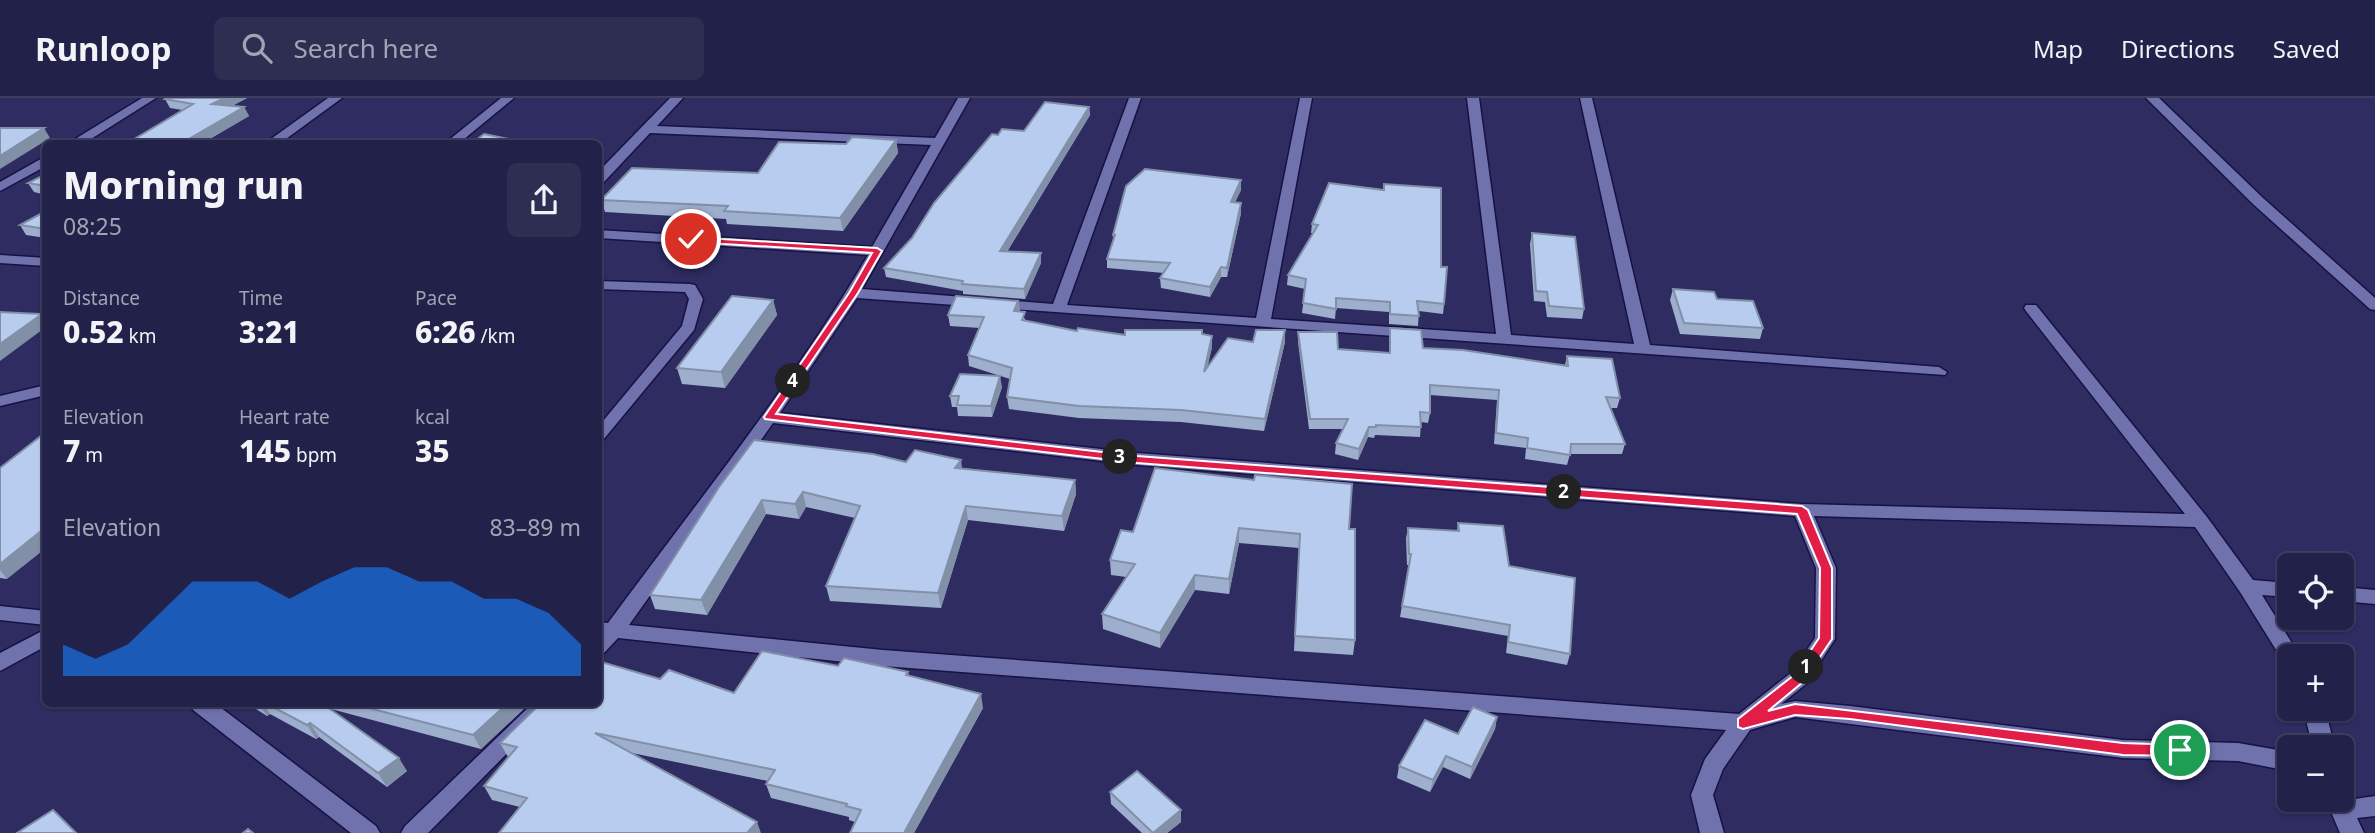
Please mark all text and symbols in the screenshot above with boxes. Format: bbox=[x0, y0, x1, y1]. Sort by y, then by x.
search box bbox=[214, 17, 704, 80]
text: Runloop bbox=[35, 26, 172, 71]
icon: search bbox=[238, 29, 276, 67]
text: Search here bbox=[294, 30, 438, 66]
text: Map bbox=[2033, 32, 2083, 65]
text: Directions bbox=[2121, 32, 2235, 65]
text: Saved bbox=[2273, 32, 2340, 65]
text: Morning run bbox=[63, 158, 304, 210]
button: share bbox=[507, 163, 581, 237]
pin bbox=[661, 209, 721, 269]
text: 08:25 bbox=[63, 210, 122, 242]
icon: check bbox=[672, 220, 710, 258]
text: Distance bbox=[63, 285, 140, 311]
text: Time bbox=[239, 285, 283, 311]
text: Pace bbox=[415, 285, 457, 311]
text: 0.52 bbox=[63, 311, 124, 352]
text: 3:21 bbox=[239, 311, 300, 352]
text: 6:26 bbox=[415, 311, 476, 352]
text: km bbox=[124, 323, 156, 349]
text: /km bbox=[476, 323, 516, 349]
pin: 4 bbox=[776, 364, 810, 398]
text: 4 bbox=[787, 367, 798, 393]
text: Elevation bbox=[63, 404, 144, 430]
text: Heart rate bbox=[239, 404, 330, 430]
text: kcal bbox=[415, 404, 450, 430]
text: 7 bbox=[63, 430, 80, 471]
text: 145 bbox=[239, 430, 291, 471]
text: 35 bbox=[415, 430, 450, 471]
pin: 3 bbox=[1102, 440, 1138, 474]
text: m bbox=[80, 442, 103, 468]
text: bpm bbox=[291, 442, 337, 468]
text: 3 bbox=[1114, 443, 1125, 469]
pin: 2 bbox=[1546, 474, 1582, 510]
text: 2 bbox=[1558, 478, 1569, 504]
text: Elevation bbox=[63, 511, 161, 543]
text: 83–89 m bbox=[489, 511, 581, 543]
map controls bbox=[2277, 553, 2354, 812]
button: locate bbox=[2277, 553, 2354, 630]
button: + bbox=[2277, 644, 2354, 721]
pin: 1 bbox=[1788, 650, 1824, 684]
text: 1 bbox=[1800, 653, 1811, 679]
pin bbox=[2150, 720, 2210, 780]
icon: arrive bbox=[2161, 731, 2199, 769]
button: − bbox=[2277, 735, 2354, 812]

